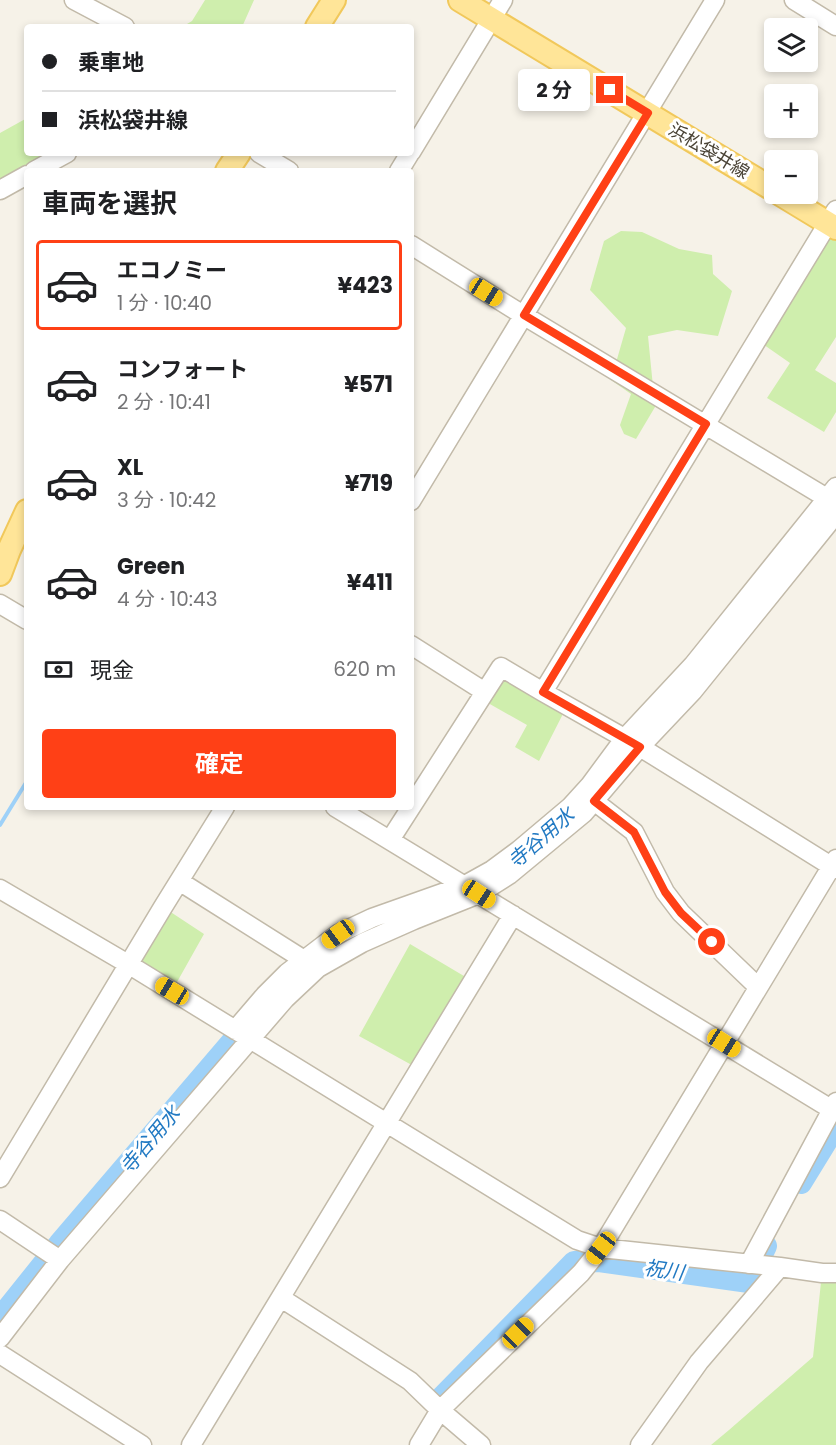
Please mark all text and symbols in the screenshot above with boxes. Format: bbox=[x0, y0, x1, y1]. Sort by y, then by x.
map controls bbox=[764, 18, 818, 204]
button: layers bbox=[764, 18, 818, 72]
text: 乗車地 bbox=[78, 47, 144, 78]
callout: 2 分 bbox=[517, 69, 589, 111]
text: 2 分 bbox=[536, 76, 572, 104]
route end bbox=[596, 76, 623, 103]
button: + bbox=[764, 84, 818, 138]
text: 浜松袋井線 bbox=[78, 105, 188, 136]
street label: 浜松袋井線 bbox=[664, 117, 754, 184]
button: − bbox=[764, 150, 818, 204]
text: 車両を選択 bbox=[42, 185, 177, 222]
text: エコノミー bbox=[117, 255, 227, 286]
icon: car bbox=[45, 258, 99, 312]
text: ¥423 bbox=[337, 270, 393, 301]
car bbox=[466, 275, 506, 309]
text: 1 分 · 10:40 bbox=[117, 289, 212, 317]
text: コンフォート bbox=[117, 354, 248, 385]
icon: car bbox=[45, 357, 99, 411]
text: ¥571 bbox=[344, 369, 393, 400]
text: 2 分 · 10:41 bbox=[117, 388, 211, 416]
text: XL bbox=[117, 452, 143, 483]
icon: car bbox=[45, 456, 99, 510]
text: ¥719 bbox=[345, 468, 393, 499]
text: 3 分 · 10:42 bbox=[117, 486, 216, 514]
text: Green bbox=[117, 551, 185, 582]
icon: car bbox=[45, 555, 99, 609]
text: ¥411 bbox=[347, 567, 393, 598]
text: 4 分 · 10:43 bbox=[117, 585, 217, 613]
icon: cash bbox=[42, 653, 75, 686]
text: 現金 bbox=[90, 655, 134, 686]
text: 620 m bbox=[333, 655, 396, 683]
button: 確定 bbox=[42, 729, 396, 798]
water label: 寺谷用水 bbox=[502, 800, 582, 875]
car bbox=[459, 877, 499, 911]
car bbox=[318, 916, 358, 952]
route start bbox=[698, 928, 725, 955]
car bbox=[152, 974, 192, 1008]
car bbox=[704, 1026, 744, 1060]
water label: 寺谷用水 bbox=[114, 1099, 188, 1180]
car bbox=[583, 1228, 619, 1268]
water label: 祝川 bbox=[642, 1253, 688, 1287]
car bbox=[499, 1314, 537, 1352]

